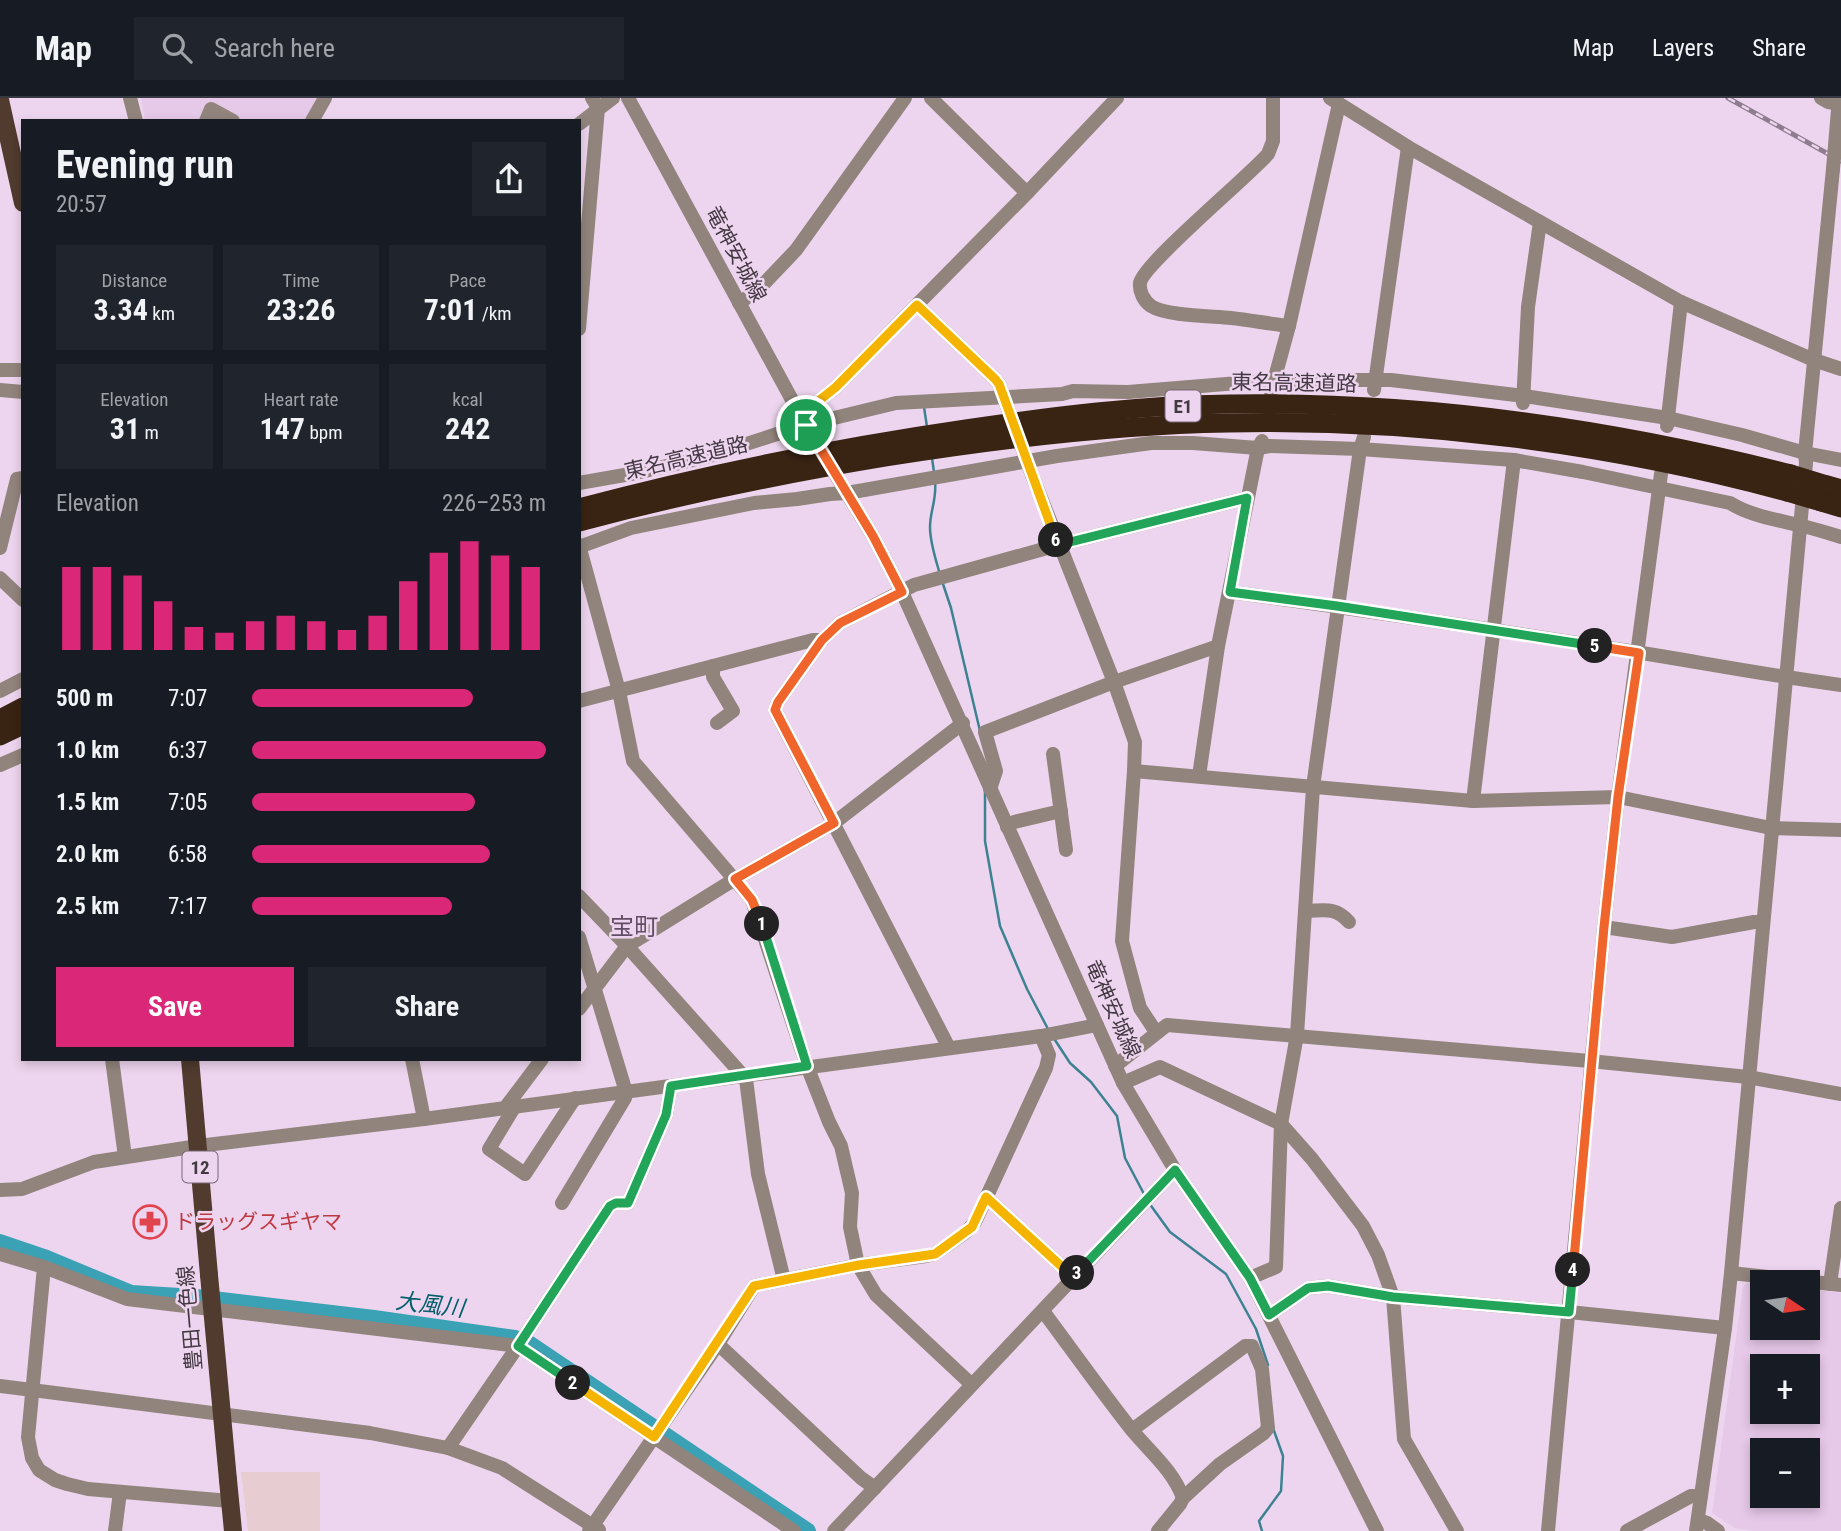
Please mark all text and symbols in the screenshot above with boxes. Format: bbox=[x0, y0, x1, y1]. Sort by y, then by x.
search box bbox=[134, 17, 624, 80]
text: Map bbox=[35, 29, 92, 68]
icon: search bbox=[158, 29, 196, 67]
text: Search here bbox=[214, 33, 335, 63]
text: Map bbox=[1573, 34, 1614, 62]
text: Layers bbox=[1652, 34, 1714, 62]
text: Share bbox=[1752, 34, 1806, 62]
button: share bbox=[472, 142, 546, 216]
text: Evening run bbox=[56, 143, 234, 187]
text: 20:57 bbox=[56, 191, 107, 218]
street label: 竜神安城線 bbox=[701, 202, 771, 306]
text: Distance bbox=[102, 269, 167, 292]
text: Time bbox=[282, 269, 320, 292]
text: Pace bbox=[449, 269, 486, 292]
text: 3.34 bbox=[94, 292, 148, 327]
text: 23:26 bbox=[267, 292, 335, 327]
text: 7:01 bbox=[424, 292, 477, 327]
text: km bbox=[148, 302, 175, 325]
text: /km bbox=[477, 302, 512, 325]
street label: 東名高速道路 bbox=[1231, 370, 1357, 396]
text: Elevation bbox=[100, 388, 169, 411]
text: Heart rate bbox=[263, 388, 339, 411]
text: kcal bbox=[452, 388, 483, 411]
road number: E1 bbox=[1166, 390, 1200, 422]
pin bbox=[776, 395, 836, 455]
icon: arrive bbox=[787, 406, 825, 444]
text: 31 bbox=[110, 411, 140, 446]
text: 147 bbox=[260, 411, 305, 446]
text: 242 bbox=[445, 411, 490, 446]
text: m bbox=[140, 421, 159, 444]
text: bpm bbox=[305, 421, 342, 444]
street label: 東名高速道路 bbox=[622, 432, 750, 484]
text: Elevation bbox=[56, 490, 139, 517]
text: 226–253 m bbox=[442, 490, 546, 517]
pin: 6 bbox=[1038, 522, 1074, 558]
text: 6 bbox=[1051, 528, 1060, 551]
pin: 5 bbox=[1578, 628, 1612, 664]
text: 5 bbox=[1590, 634, 1599, 657]
text: 500 m bbox=[56, 685, 113, 712]
text: 7:07 bbox=[168, 685, 207, 712]
text: 1.0 km bbox=[56, 737, 119, 764]
text: 6:37 bbox=[168, 737, 207, 764]
text: 1.5 km bbox=[56, 789, 119, 816]
text: 7:05 bbox=[168, 789, 207, 816]
text: 2.0 km bbox=[56, 841, 119, 868]
text: 6:58 bbox=[168, 841, 207, 868]
text: 2.5 km bbox=[56, 893, 119, 920]
text: 7:17 bbox=[168, 893, 207, 920]
pin: 1 bbox=[744, 906, 780, 942]
text: 1 bbox=[757, 912, 766, 935]
district label: 宝町 bbox=[610, 913, 658, 941]
street label: 竜神安城線 bbox=[1081, 956, 1145, 1062]
button: Save bbox=[56, 967, 294, 1047]
button: Share bbox=[308, 967, 546, 1047]
road number: 12 bbox=[182, 1152, 218, 1182]
pharmacy icon: ドラッグスギヤマ bbox=[131, 1203, 169, 1241]
place label: ドラッグスギヤマ bbox=[174, 1210, 342, 1234]
pin: 4 bbox=[1556, 1252, 1590, 1288]
pin: 3 bbox=[1060, 1256, 1094, 1290]
text: 4 bbox=[1568, 1258, 1577, 1281]
text: 3 bbox=[1072, 1261, 1081, 1284]
street label: 豊田一色線 bbox=[173, 1265, 207, 1371]
north arrow bbox=[1750, 1270, 1820, 1340]
map controls bbox=[1750, 1270, 1820, 1508]
water label: 大風川 bbox=[394, 1287, 469, 1323]
button: + bbox=[1750, 1354, 1820, 1424]
pin: 2 bbox=[556, 1366, 590, 1400]
text: 2 bbox=[568, 1371, 577, 1394]
button: − bbox=[1750, 1438, 1820, 1508]

